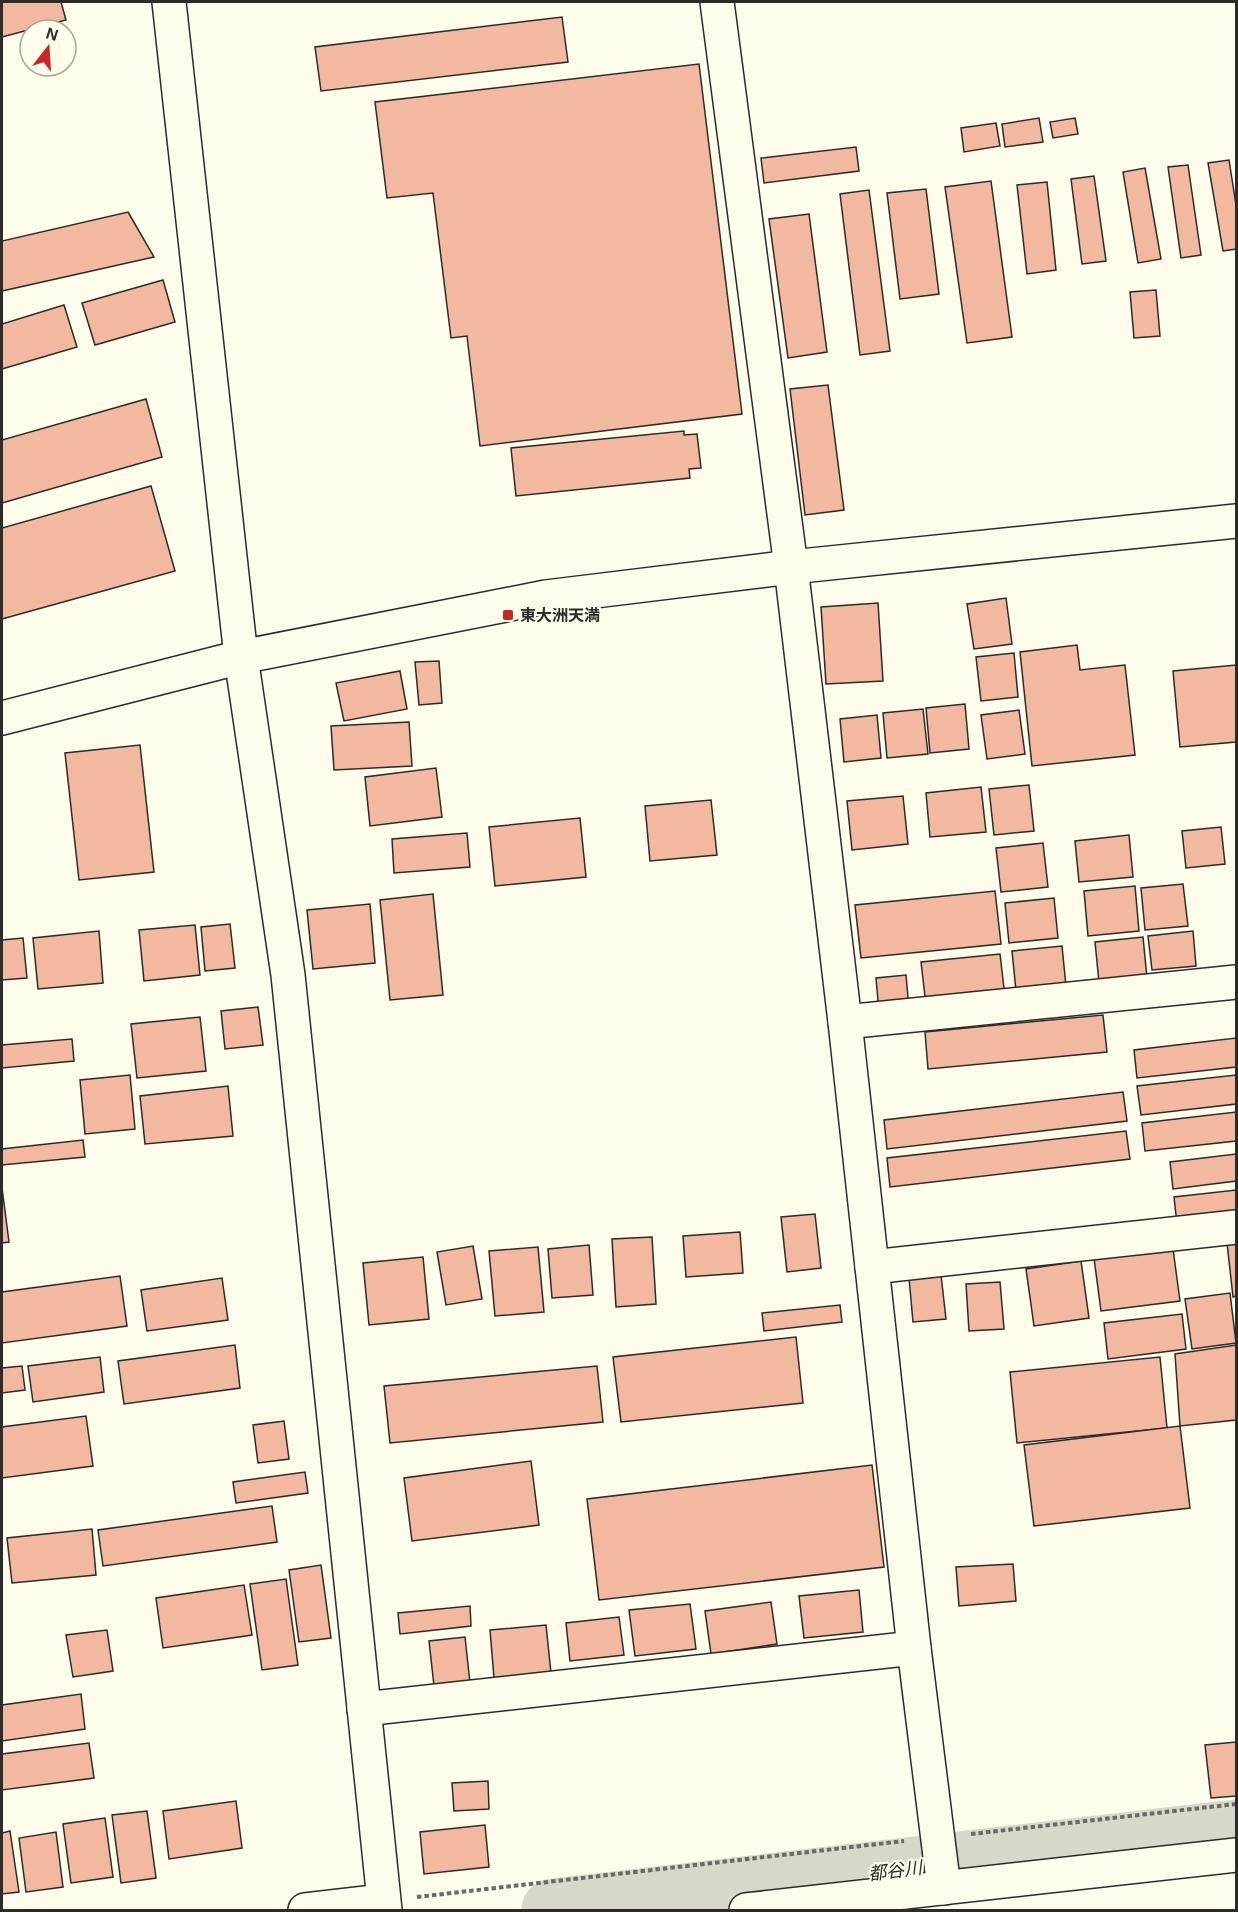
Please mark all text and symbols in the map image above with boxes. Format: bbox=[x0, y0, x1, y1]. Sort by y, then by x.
north arrow bbox=[18, 18, 78, 78]
text: N bbox=[44, 24, 60, 44]
place label: 東大洲天満 bbox=[520, 607, 600, 624]
marker: 東大洲天満 bbox=[501, 608, 515, 622]
water label: 都谷川 bbox=[867, 1858, 925, 1884]

